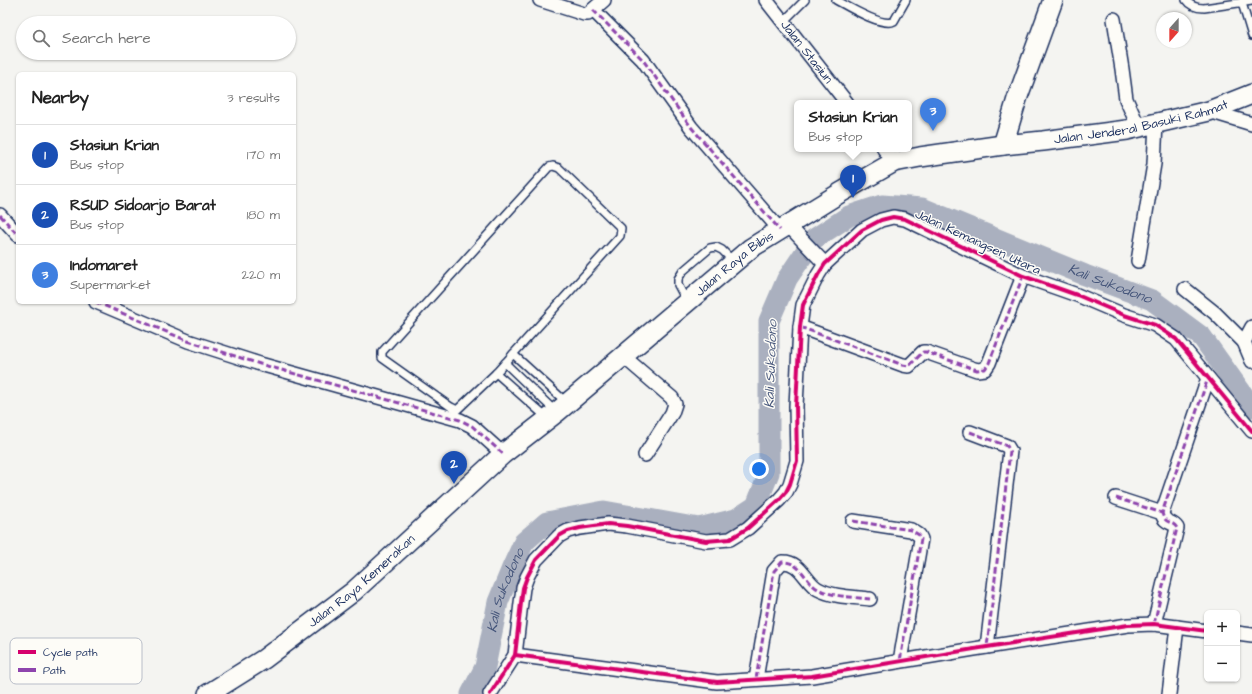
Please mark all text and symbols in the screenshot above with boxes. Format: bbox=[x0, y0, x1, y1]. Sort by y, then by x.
north arrow bbox=[1156, 12, 1192, 48]
search box bbox=[16, 16, 296, 60]
street label: Jalan Stasiun bbox=[776, 17, 838, 88]
icon: search bbox=[30, 27, 52, 49]
text: Search here bbox=[62, 28, 151, 49]
text: Nearby bbox=[32, 86, 89, 110]
text: 3 results bbox=[227, 89, 280, 107]
street label: Jalan Jenderal Basuki Rahmat bbox=[1053, 95, 1231, 148]
pin: 3 bbox=[920, 98, 946, 131]
popup bbox=[794, 100, 912, 152]
text: Stasiun Krian bbox=[808, 107, 898, 128]
text: Bus stop bbox=[808, 128, 862, 146]
text: Stasiun Krian bbox=[70, 135, 159, 156]
text: 1 bbox=[44, 146, 46, 164]
text: 170 m bbox=[247, 146, 280, 164]
text: Bus stop bbox=[70, 156, 124, 174]
pin: 1 bbox=[840, 165, 866, 198]
text: RSUD Sidoarjo Barat bbox=[70, 195, 216, 216]
street label: Jalan Kemangsen Utara bbox=[912, 205, 1044, 280]
text: 2 bbox=[41, 206, 49, 224]
text: 180 m bbox=[246, 206, 280, 224]
text: Bus stop bbox=[70, 216, 124, 234]
street label: Jalan Raya Bibis bbox=[691, 227, 778, 300]
text: Indomaret bbox=[70, 255, 138, 276]
water label: Kali Sukodono bbox=[1065, 259, 1156, 309]
text: 3 bbox=[42, 266, 48, 284]
text: 220 m bbox=[242, 266, 280, 284]
text: Supermarket bbox=[70, 276, 151, 294]
water label: Kali Sukodono bbox=[759, 319, 783, 408]
pin: 2 bbox=[441, 451, 467, 484]
your location bbox=[749, 459, 769, 479]
street label: Jalan Raya Kemerakan bbox=[304, 530, 419, 632]
water label: Kali Sukodono bbox=[482, 544, 530, 634]
map controls bbox=[1204, 610, 1240, 682]
button: + bbox=[1204, 610, 1240, 646]
legend bbox=[10, 638, 142, 684]
text: Cycle path bbox=[43, 645, 98, 661]
button: − bbox=[1204, 646, 1240, 682]
text: Path bbox=[43, 663, 66, 678]

